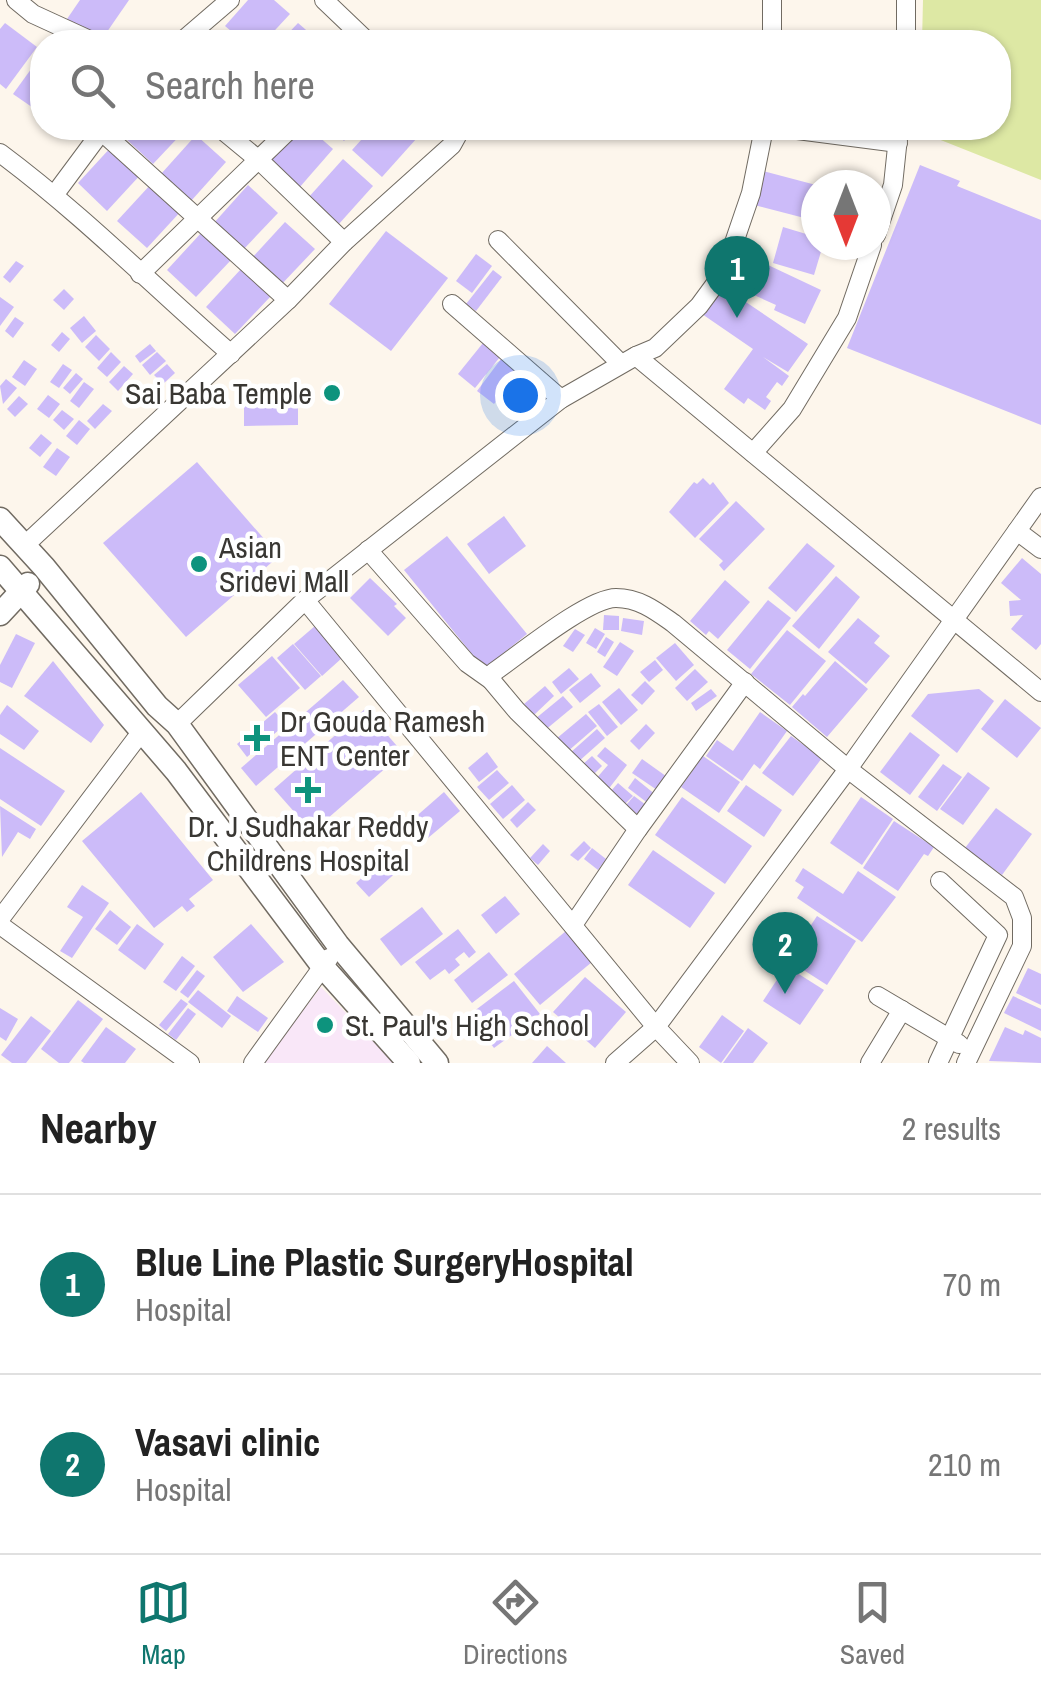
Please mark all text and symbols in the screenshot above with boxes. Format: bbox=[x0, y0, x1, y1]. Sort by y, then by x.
search box bbox=[30, 30, 1011, 140]
icon: search bbox=[65, 58, 120, 113]
text: Search here bbox=[145, 60, 315, 111]
north arrow bbox=[801, 170, 891, 260]
pin: 1 bbox=[704, 236, 770, 318]
your location bbox=[495, 370, 546, 421]
place label: Sai Baba Temple bbox=[125, 373, 312, 413]
marker: Sai Baba Temple bbox=[321, 382, 343, 404]
place label: Asian Sridevi Mall bbox=[218, 527, 349, 601]
marker: Asian Sridevi Mall bbox=[188, 553, 210, 575]
place label: Dr Gouda Ramesh ENT Center bbox=[280, 701, 485, 775]
marker: Dr Gouda Ramesh ENT Center bbox=[244, 725, 270, 751]
marker: Dr. J Sudhakar Reddy Childrens Hospital bbox=[295, 777, 321, 803]
place label: Dr. J Sudhakar Reddy Childrens Hospital bbox=[188, 806, 429, 880]
pin: 2 bbox=[752, 912, 818, 994]
place label: St. Paul's High School bbox=[345, 1005, 589, 1045]
marker: St. Paul's High School bbox=[314, 1014, 336, 1036]
text: Nearby bbox=[40, 1100, 157, 1156]
text: 2 results bbox=[902, 1107, 1001, 1150]
text: Blue Line Plastic SurgeryHospital bbox=[135, 1237, 634, 1288]
text: 1 bbox=[65, 1263, 80, 1306]
text: 70 m bbox=[943, 1263, 1001, 1306]
text: Hospital bbox=[135, 1288, 231, 1331]
text: Vasavi clinic bbox=[135, 1417, 320, 1468]
text: 2 bbox=[65, 1443, 80, 1486]
text: 210 m bbox=[928, 1443, 1001, 1486]
text: Hospital bbox=[135, 1468, 231, 1511]
tab: Map bbox=[136, 1575, 191, 1673]
tab: Directions bbox=[463, 1575, 568, 1673]
tab: Saved bbox=[840, 1575, 905, 1673]

